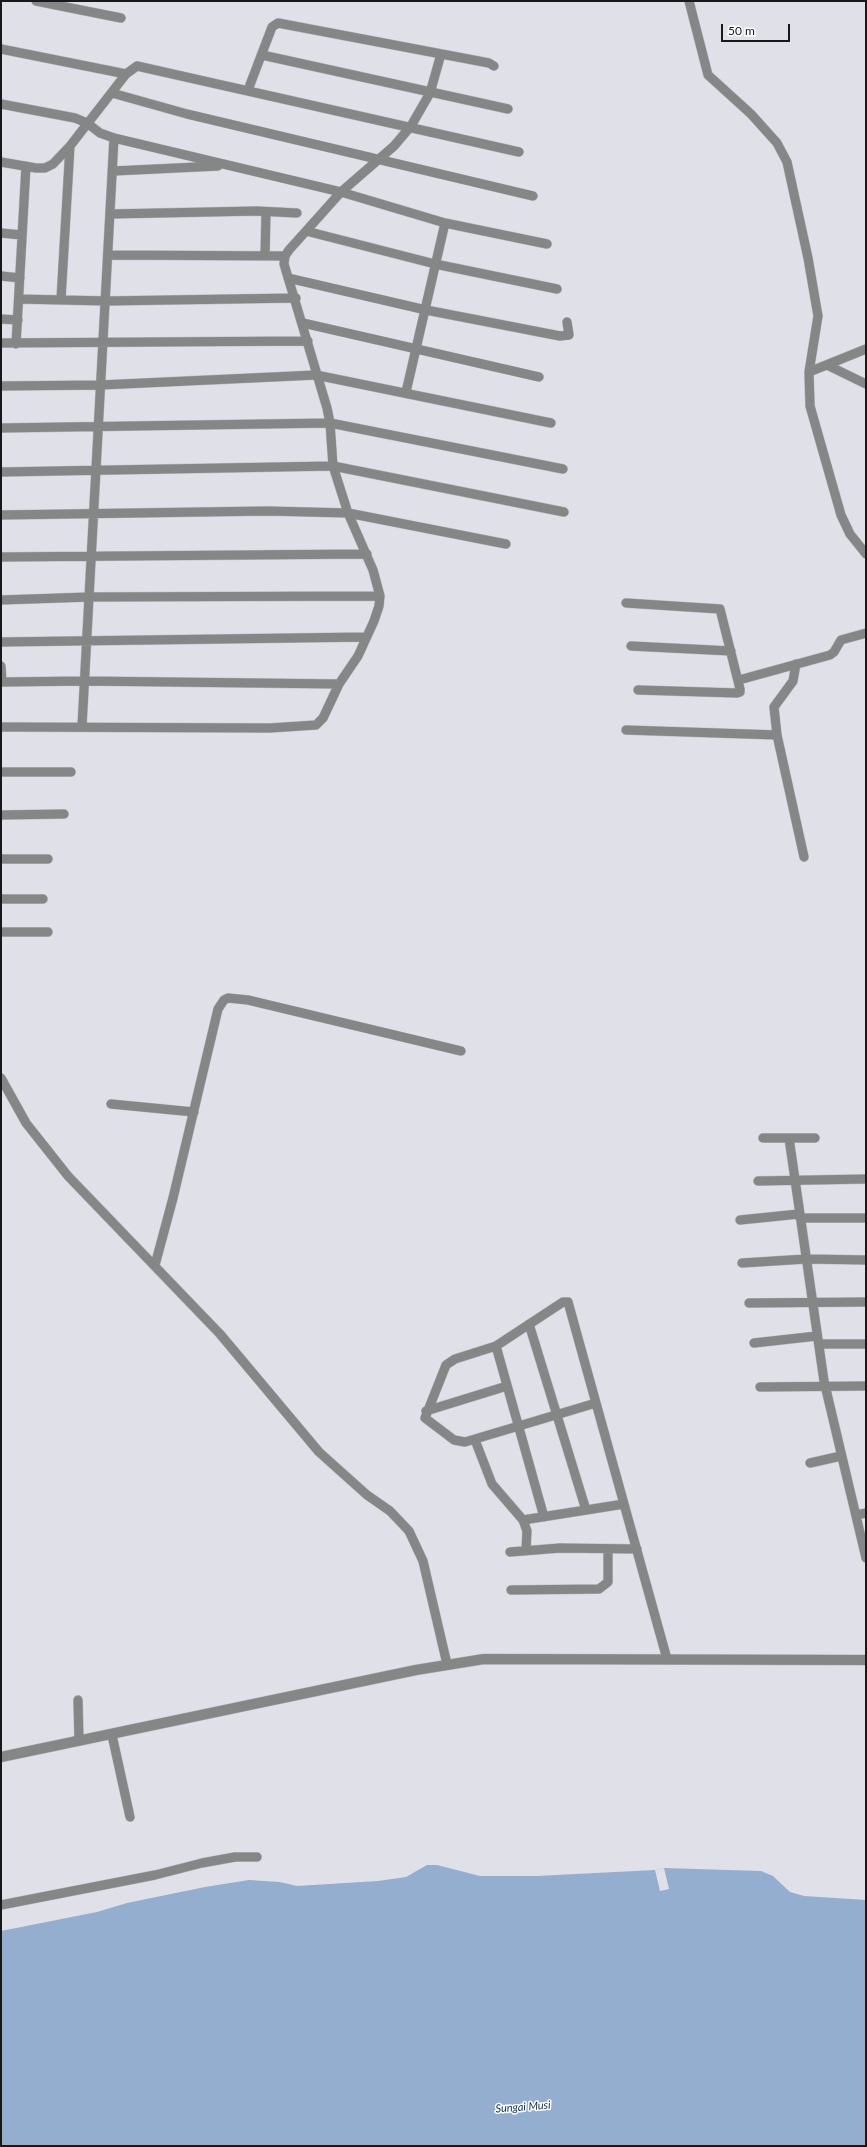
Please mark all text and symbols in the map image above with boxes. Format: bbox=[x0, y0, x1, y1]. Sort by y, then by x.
scale bar bbox=[723, 16, 792, 42]
text: 50 m bbox=[728, 23, 755, 38]
water label: Sungai Musi bbox=[495, 2098, 551, 2116]

